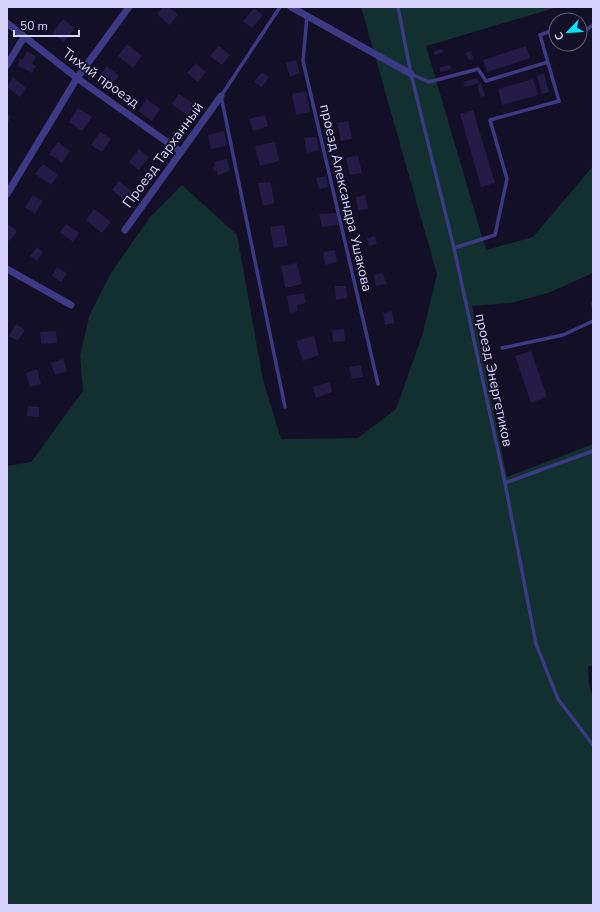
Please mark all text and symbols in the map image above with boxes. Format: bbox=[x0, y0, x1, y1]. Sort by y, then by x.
scale bar bbox=[14, 12, 79, 38]
north arrow bbox=[548, 12, 588, 52]
text: 50 m bbox=[20, 18, 48, 34]
text: С bbox=[551, 29, 568, 43]
street label: Тихий проезд bbox=[59, 44, 143, 112]
street label: Проезд Тарханный bbox=[118, 98, 208, 212]
street label: проезд Александра Ушакова bbox=[315, 102, 377, 294]
street label: проезд Энергетиков bbox=[471, 312, 517, 449]

